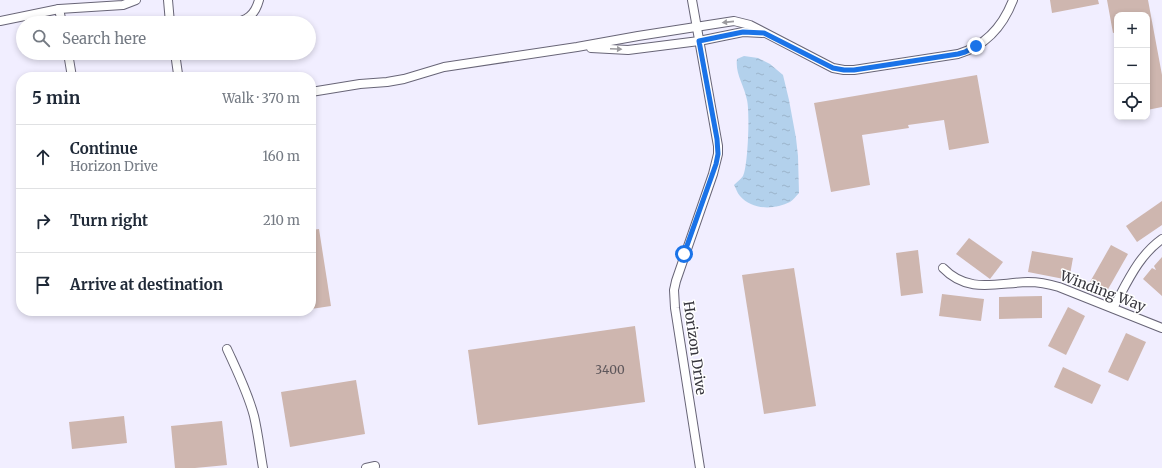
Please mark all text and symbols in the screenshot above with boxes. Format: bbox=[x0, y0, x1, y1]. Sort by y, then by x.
map controls bbox=[1114, 12, 1150, 120]
button: + bbox=[1114, 12, 1150, 48]
search box bbox=[16, 16, 316, 60]
one-way arrow bbox=[722, 19, 734, 25]
icon: search bbox=[30, 27, 52, 49]
text: Search here bbox=[62, 29, 146, 48]
route end bbox=[967, 37, 985, 55]
one-way arrow bbox=[610, 46, 622, 53]
button: − bbox=[1114, 48, 1150, 84]
button: locate bbox=[1114, 84, 1150, 120]
text: 5 min bbox=[32, 87, 80, 109]
text: Walk · 370 m bbox=[222, 90, 300, 107]
text: Continue bbox=[70, 139, 138, 158]
icon: ahead bbox=[32, 146, 54, 168]
text: 160 m bbox=[262, 148, 300, 165]
text: Horizon Drive bbox=[70, 158, 158, 175]
icon: right bbox=[32, 210, 54, 232]
text: Turn right bbox=[70, 211, 148, 230]
text: 210 m bbox=[263, 212, 300, 229]
route start bbox=[675, 245, 693, 263]
street label: Winding Way bbox=[1057, 266, 1149, 316]
icon: arrive bbox=[32, 274, 54, 296]
text: Arrive at destination bbox=[70, 275, 223, 294]
street label: Horizon Drive bbox=[680, 300, 710, 396]
house number: 3400 bbox=[595, 362, 625, 377]

